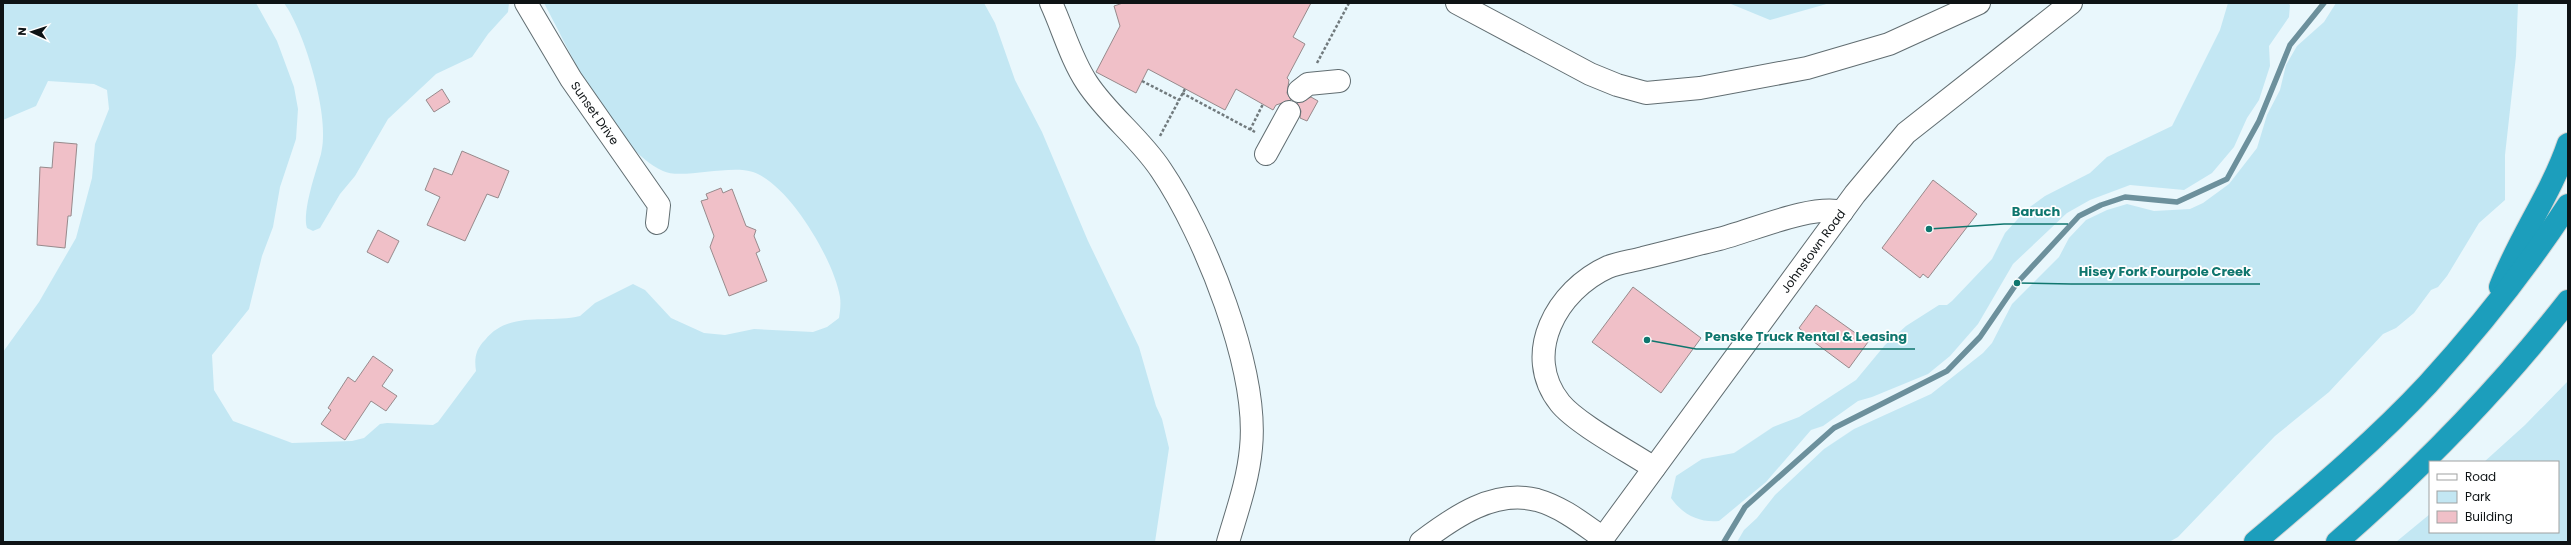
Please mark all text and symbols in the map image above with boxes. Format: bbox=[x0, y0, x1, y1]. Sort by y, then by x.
north arrow bbox=[12, 12, 52, 52]
text: N bbox=[14, 27, 30, 36]
street label: Sunset Drive bbox=[567, 78, 623, 148]
callout: Baruch bbox=[2004, 199, 2068, 224]
text: Baruch bbox=[2012, 202, 2060, 221]
street label: Johnstown Road bbox=[1777, 206, 1849, 296]
callout: Hisey Fork Fourpole Creek bbox=[2071, 259, 2260, 284]
text: Hisey Fork Fourpole Creek bbox=[2079, 262, 2251, 281]
callout: Penske Truck Rental & Leasing bbox=[1696, 324, 1915, 349]
text: Penske Truck Rental & Leasing bbox=[1705, 327, 1907, 346]
legend bbox=[2429, 461, 2559, 533]
text: Road bbox=[2465, 468, 2496, 485]
text: Park bbox=[2465, 488, 2492, 505]
text: Building bbox=[2465, 508, 2513, 525]

